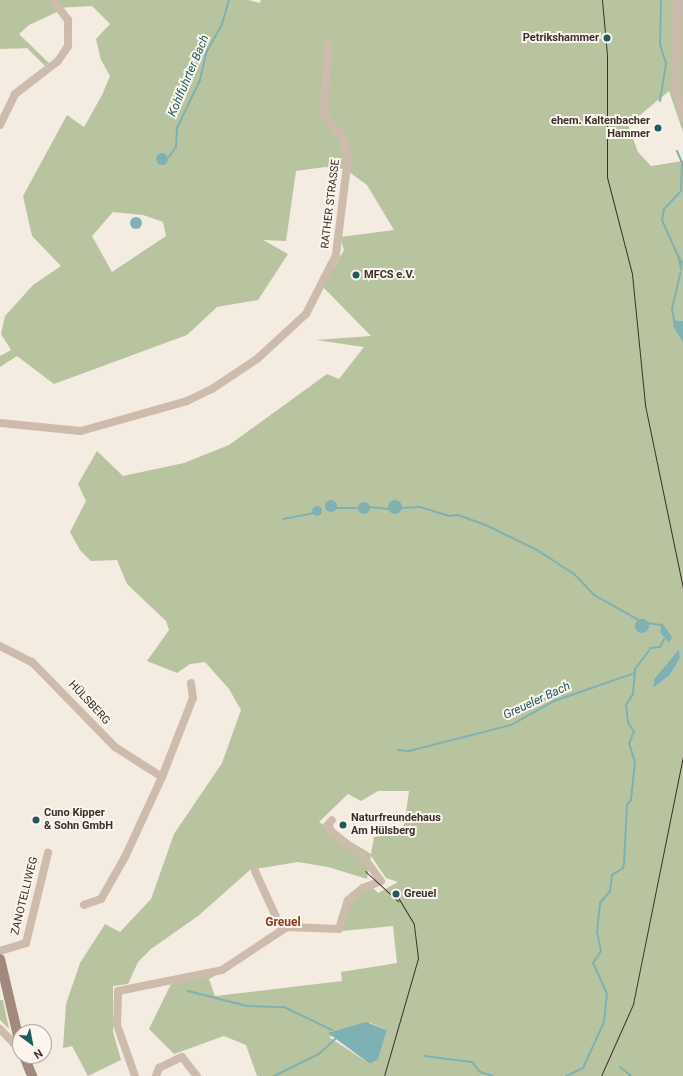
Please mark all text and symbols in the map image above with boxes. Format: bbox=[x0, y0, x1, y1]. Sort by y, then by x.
place label: Petrikshammer bbox=[523, 31, 599, 45]
water label: Kohlfuhrter Bach bbox=[165, 33, 213, 119]
marker: Petrikshammer bbox=[602, 33, 612, 43]
place label: ehem. Kaltenbacher Hammer bbox=[551, 115, 650, 141]
marker: ehem. Kaltenbacher Hammer bbox=[653, 123, 663, 133]
street label: RATHER STRASSE bbox=[319, 159, 343, 249]
place label: MFCS e.V. bbox=[364, 268, 415, 282]
marker: MFCS e.V. bbox=[351, 270, 361, 280]
street label: HÜLSBERG bbox=[65, 678, 113, 728]
water label: Greueler Bach bbox=[501, 679, 573, 723]
place label: Cuno Kipper & Sohn GmbH bbox=[44, 807, 113, 833]
place label: Naturfreundehaus Am Hülsberg bbox=[351, 812, 441, 838]
marker: Cuno Kipper & Sohn GmbH bbox=[31, 815, 41, 825]
marker: Naturfreundehaus Am Hülsberg bbox=[338, 820, 348, 830]
street label: ZANOTELLIWEG bbox=[9, 855, 41, 937]
place label: Greuel bbox=[404, 887, 436, 901]
marker: Greuel bbox=[391, 889, 401, 899]
district label: Greuel bbox=[265, 916, 301, 930]
north arrow bbox=[12, 1024, 52, 1064]
text: N bbox=[31, 1046, 45, 1061]

